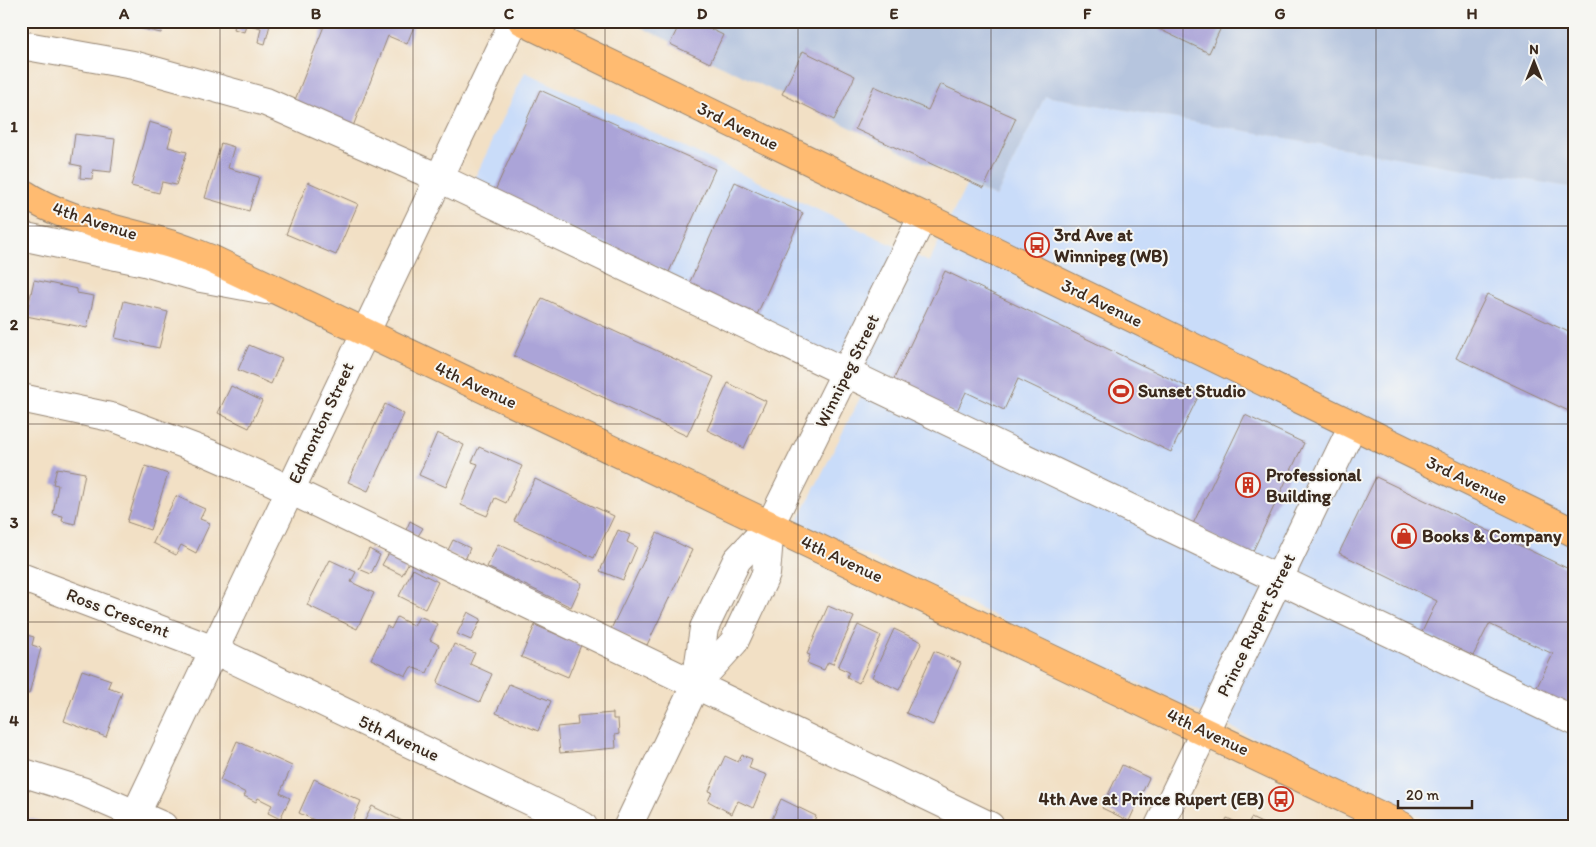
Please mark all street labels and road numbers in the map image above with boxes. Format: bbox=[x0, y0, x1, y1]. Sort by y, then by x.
street label: 3rd Avenue bbox=[694, 97, 782, 155]
street label: 4th Avenue bbox=[50, 197, 140, 245]
street label: 3rd Avenue bbox=[1058, 274, 1146, 332]
street label: Winnipeg Street bbox=[810, 310, 884, 431]
street label: 4th Avenue bbox=[431, 356, 521, 414]
street label: Edmonton Street bbox=[283, 359, 359, 487]
street label: 3rd Avenue bbox=[1423, 451, 1511, 509]
street label: 4th Avenue bbox=[797, 530, 887, 588]
street label: Prince Rupert Street bbox=[1212, 549, 1300, 700]
street label: Ross Crescent bbox=[63, 583, 173, 643]
street label: 4th Avenue bbox=[1163, 703, 1253, 761]
street label: 5th Avenue bbox=[355, 710, 443, 766]

